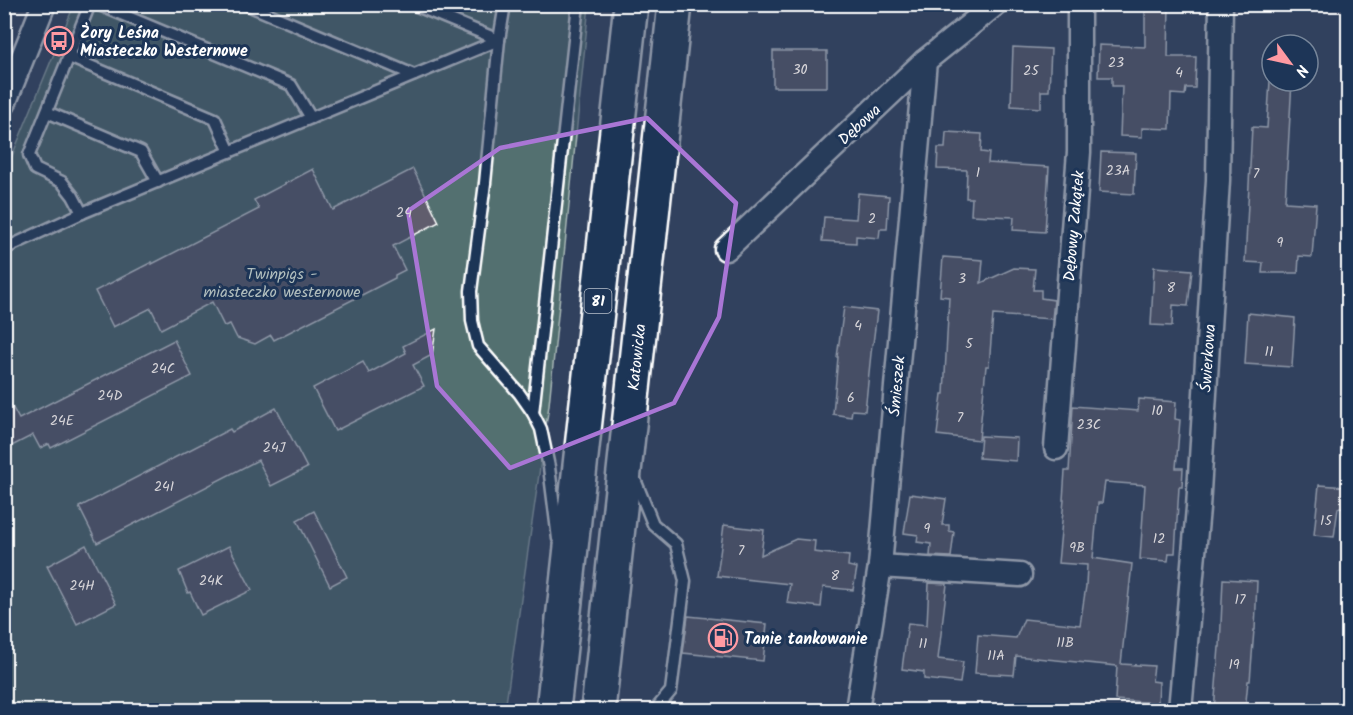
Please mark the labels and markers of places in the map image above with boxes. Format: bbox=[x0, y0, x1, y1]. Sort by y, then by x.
place label: Żory Leśna Miasteczko Westernowe bbox=[80, 21, 248, 64]
bus stop icon: Żory Leśna Miasteczko Westernowe bbox=[43, 25, 75, 57]
fuel station icon: Tanie tankowanie bbox=[707, 622, 739, 654]
place label: Tanie tankowanie bbox=[744, 627, 868, 652]

